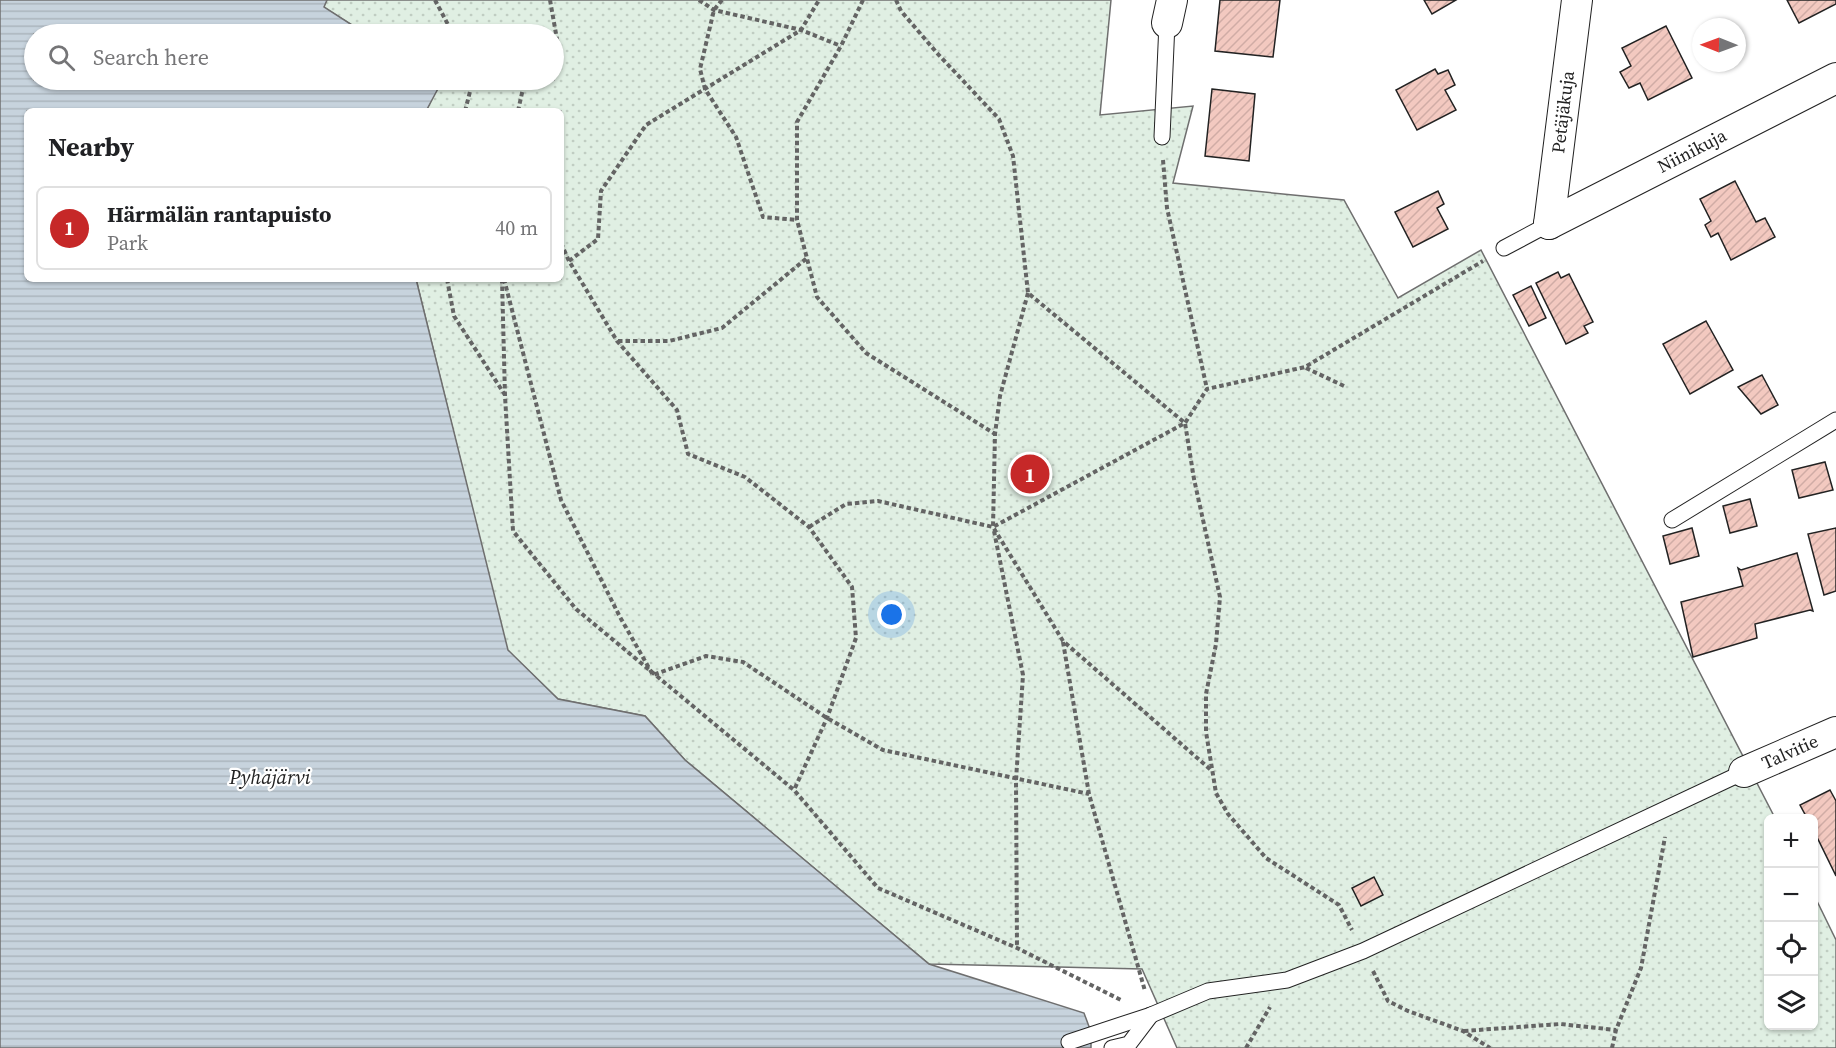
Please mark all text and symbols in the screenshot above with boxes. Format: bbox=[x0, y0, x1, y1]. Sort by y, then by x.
north arrow bbox=[1692, 18, 1746, 72]
search box bbox=[24, 24, 564, 90]
icon: search bbox=[45, 41, 78, 74]
text: Search here bbox=[93, 42, 209, 72]
street label: Petäjäkuja bbox=[1545, 68, 1580, 155]
street label: Niinikuja bbox=[1653, 122, 1731, 179]
text: Nearby bbox=[48, 129, 134, 165]
text: Härmälän rantapuisto bbox=[107, 199, 331, 229]
text: 1 bbox=[64, 214, 75, 242]
text: 40 m bbox=[495, 214, 538, 242]
text: Park bbox=[107, 229, 148, 257]
pin: 1 bbox=[1010, 452, 1050, 496]
your location bbox=[877, 600, 906, 629]
street label: Talvitie bbox=[1758, 728, 1822, 775]
water label: Pyhäjärvi bbox=[228, 763, 311, 791]
map controls bbox=[1764, 814, 1818, 1030]
button: + bbox=[1764, 814, 1818, 868]
button: − bbox=[1764, 868, 1818, 922]
button: locate bbox=[1764, 922, 1818, 976]
button: layers bbox=[1764, 976, 1818, 1030]

